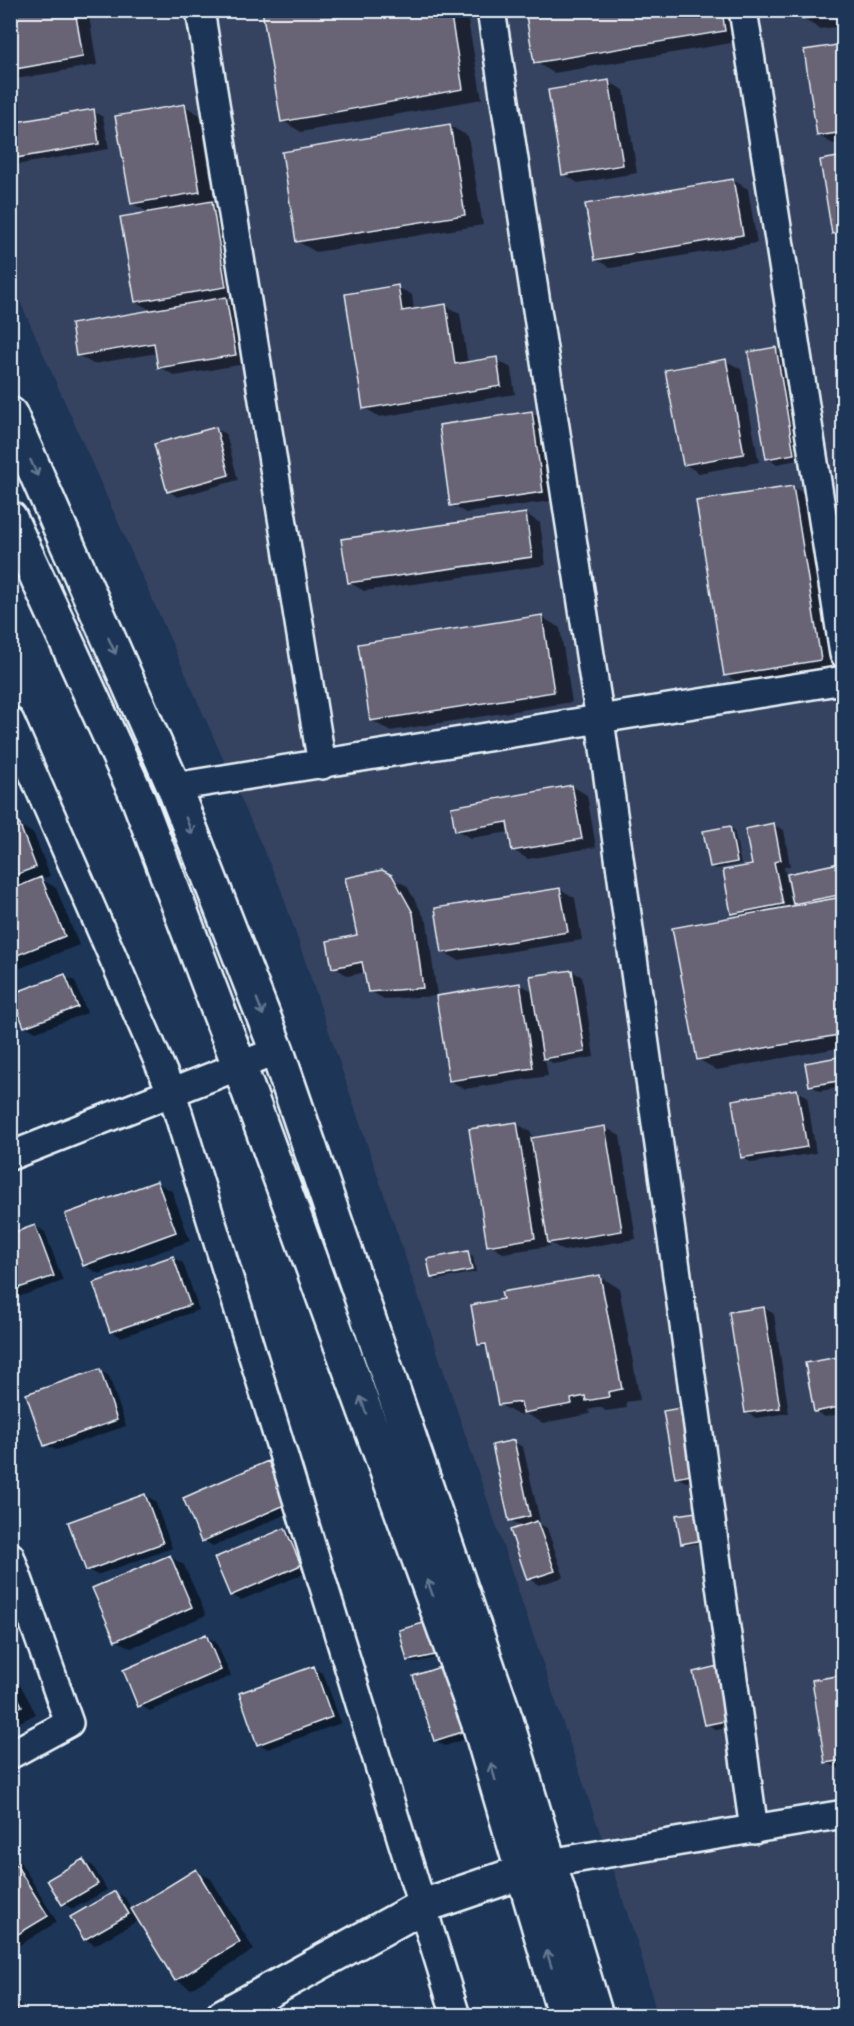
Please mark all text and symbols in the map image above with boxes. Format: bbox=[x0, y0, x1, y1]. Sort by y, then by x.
one-way arrow bbox=[29, 458, 40, 476]
one-way arrow bbox=[107, 637, 118, 655]
one-way arrow bbox=[184, 816, 195, 834]
one-way arrow bbox=[255, 998, 266, 1016]
one-way arrow bbox=[356, 1396, 367, 1415]
one-way arrow bbox=[423, 1579, 434, 1598]
one-way arrow bbox=[487, 1763, 498, 1782]
one-way arrow bbox=[543, 1950, 554, 1969]

